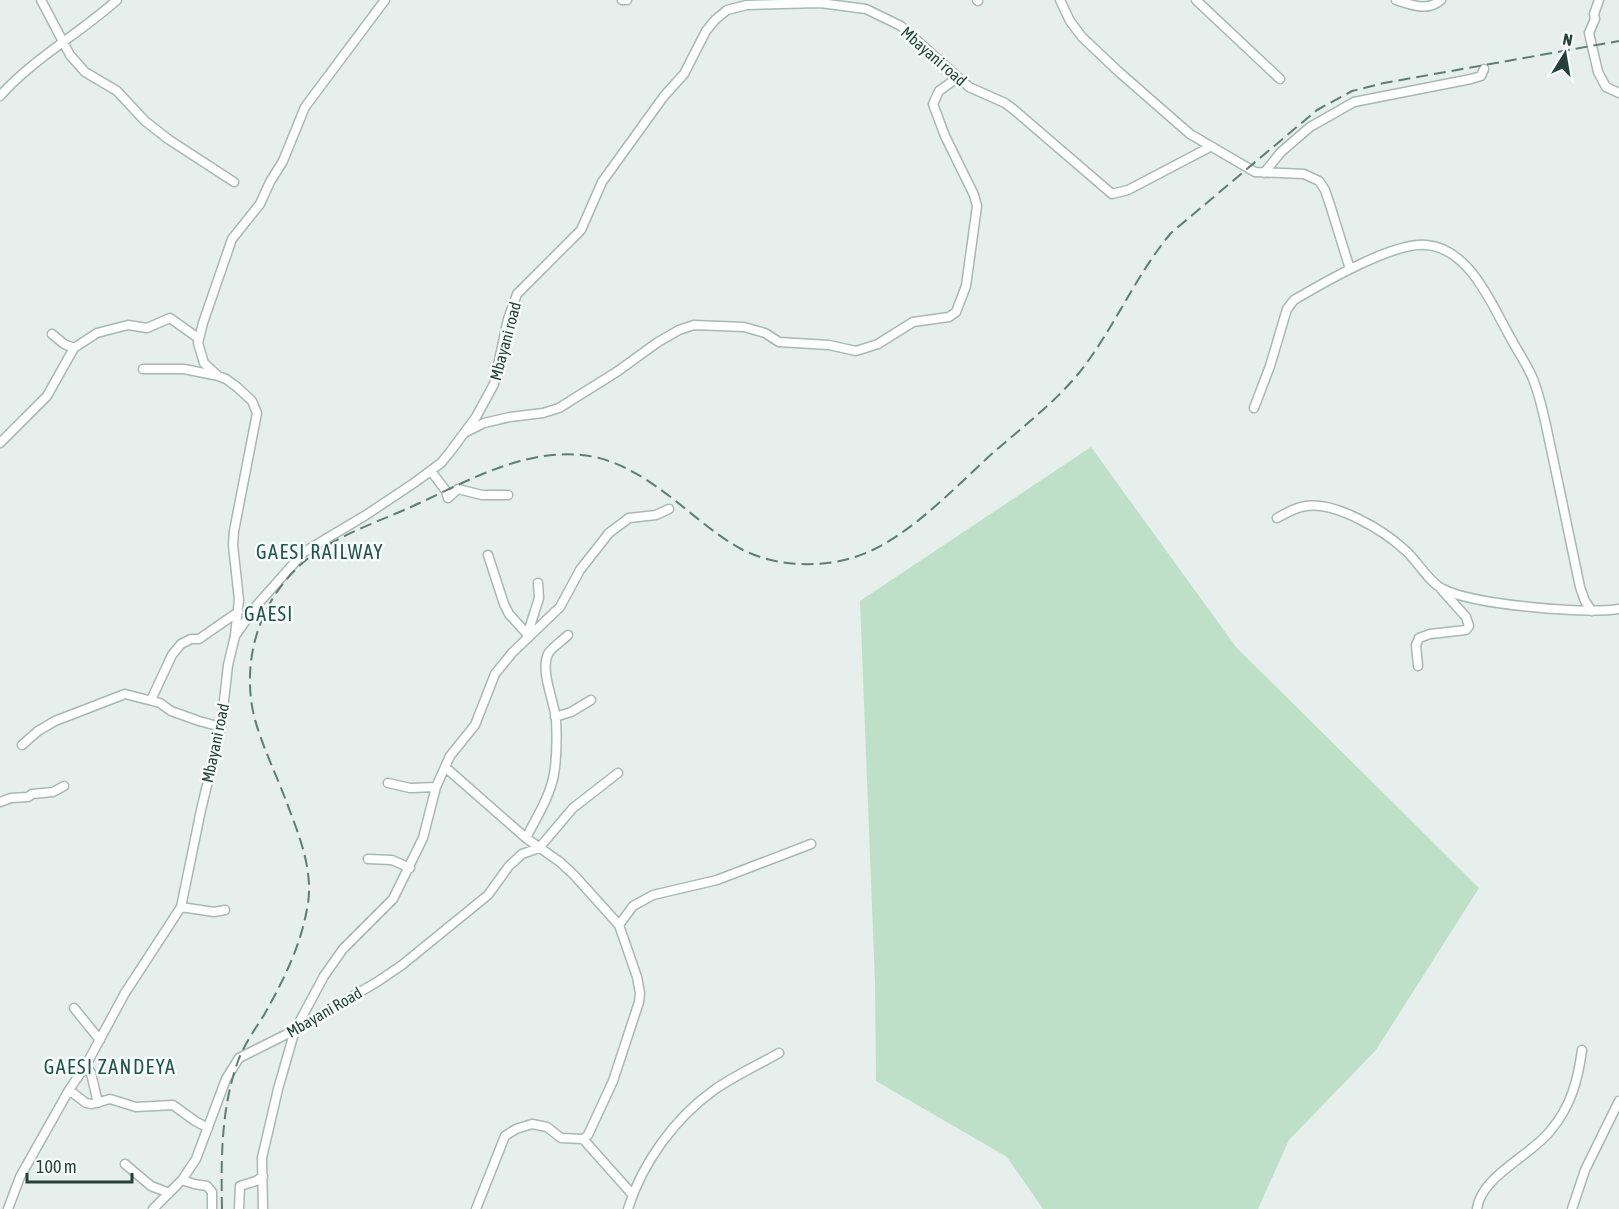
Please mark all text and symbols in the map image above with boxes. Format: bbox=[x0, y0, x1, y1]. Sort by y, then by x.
street label: Mbayani road bbox=[897, 23, 970, 90]
north arrow bbox=[1535, 24, 1595, 84]
text: N bbox=[1562, 30, 1574, 49]
street label: Mbayani road bbox=[486, 300, 525, 382]
district label: GAESI RAILWAY bbox=[256, 540, 384, 563]
district label: GAESI bbox=[244, 602, 294, 625]
street label: Mbayani road bbox=[198, 702, 233, 784]
street label: Mbayani Road bbox=[283, 983, 365, 1042]
district label: GAESI ZANDEYA bbox=[44, 1055, 176, 1078]
scale bar bbox=[27, 1146, 132, 1184]
text: 100 m bbox=[36, 1156, 77, 1177]

